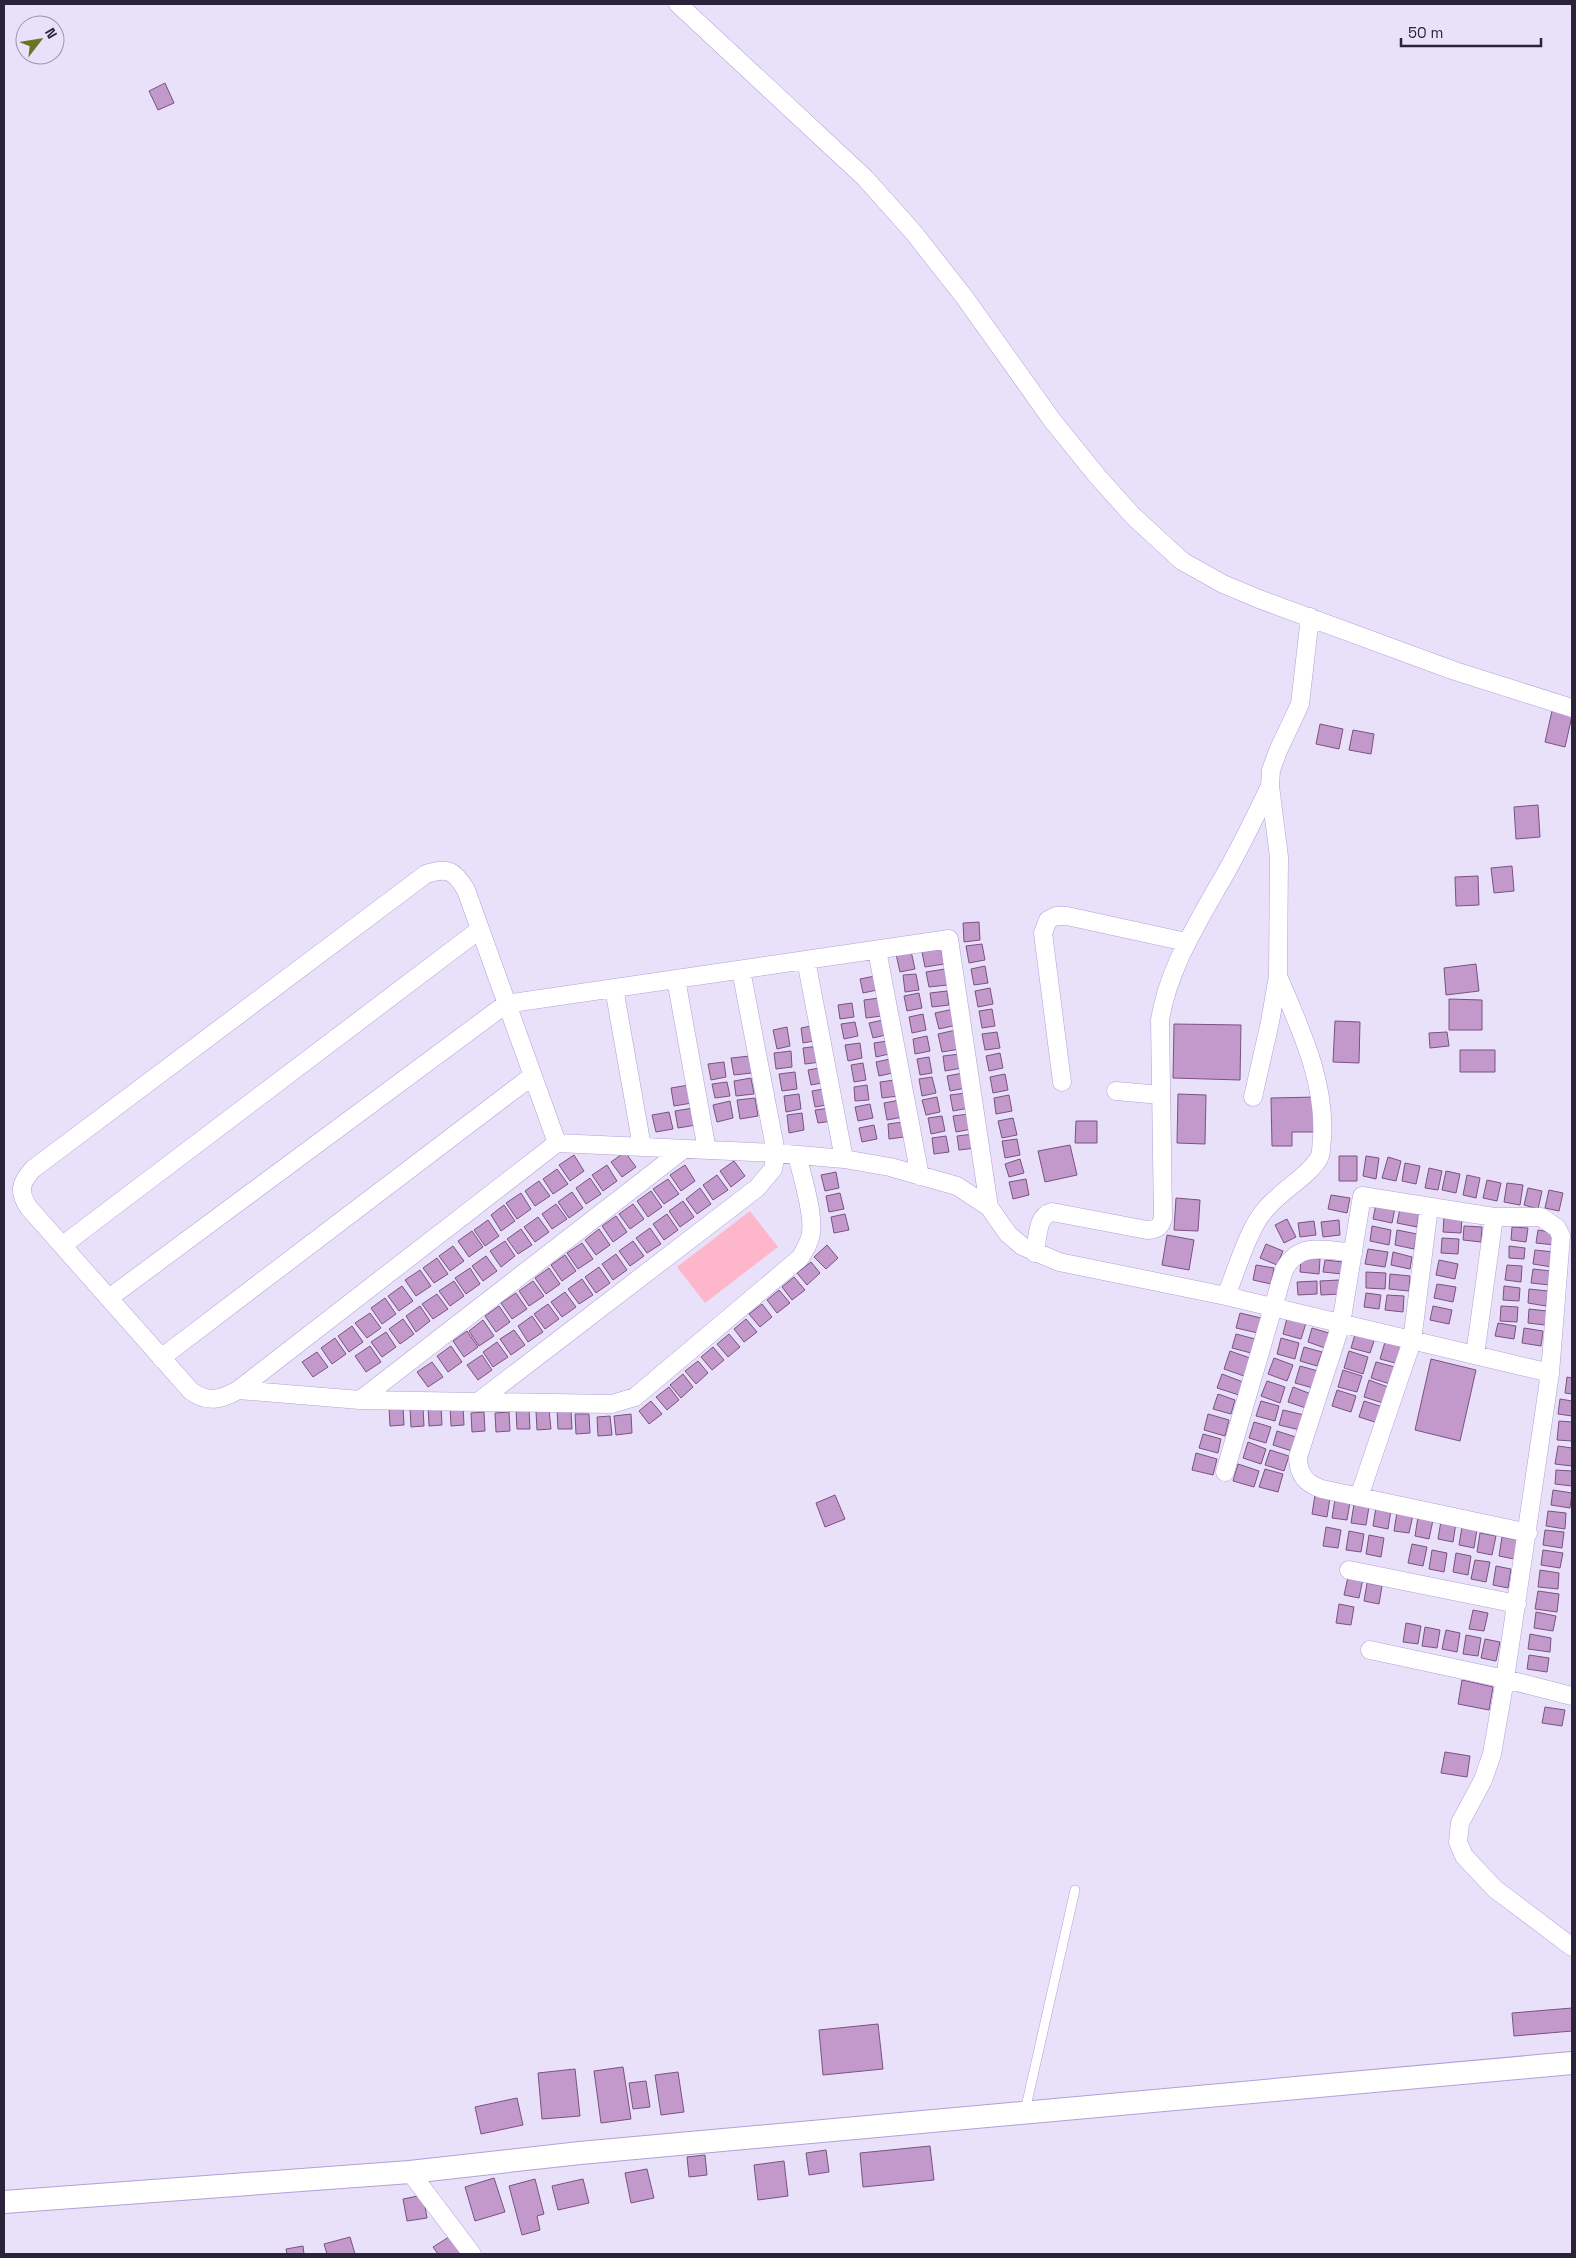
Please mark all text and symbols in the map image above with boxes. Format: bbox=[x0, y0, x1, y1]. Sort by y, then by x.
north arrow bbox=[15, 15, 65, 65]
scale bar bbox=[1401, 15, 1541, 47]
text: 50 m bbox=[1408, 23, 1443, 42]
text: N bbox=[41, 25, 61, 42]

